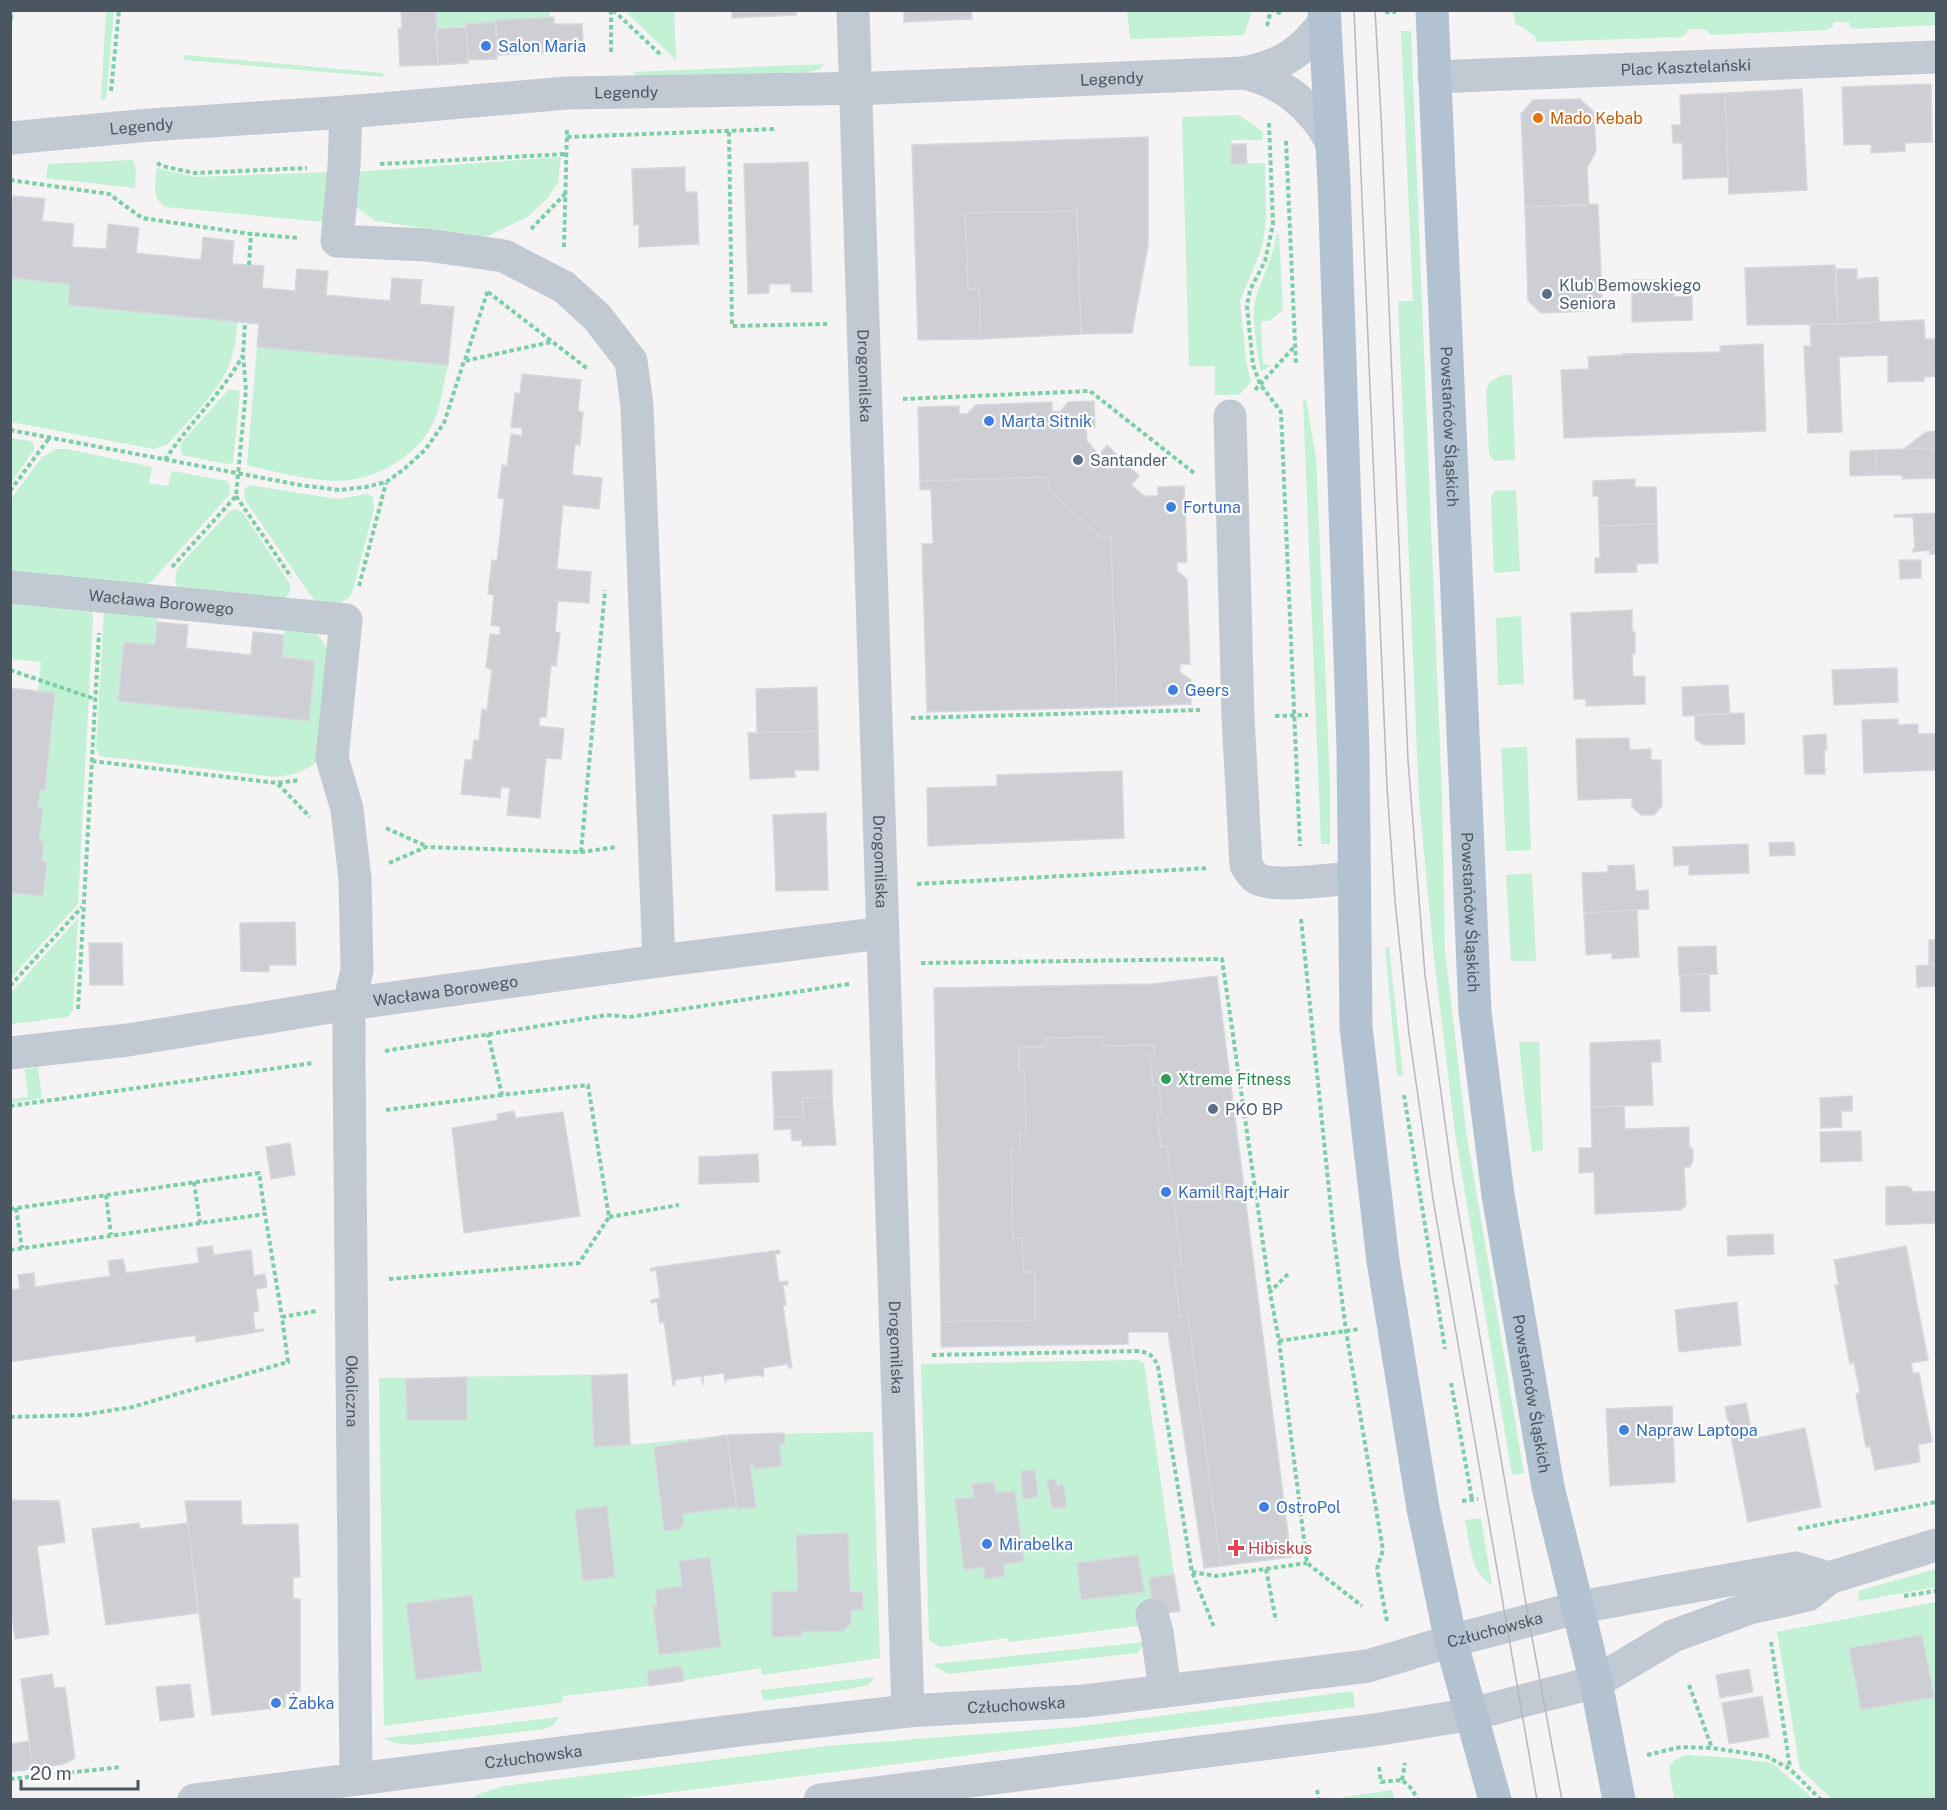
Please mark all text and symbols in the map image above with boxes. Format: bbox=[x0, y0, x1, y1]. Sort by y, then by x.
place label: Salon Maria bbox=[498, 37, 586, 56]
marker: Salon Maria bbox=[479, 39, 493, 53]
street label: Plac Kasztelański bbox=[1620, 55, 1751, 80]
street label: Legendy bbox=[1080, 68, 1145, 90]
street label: Legendy bbox=[594, 83, 659, 103]
place label: Mado Kebab bbox=[1550, 109, 1643, 128]
marker: Mado Kebab bbox=[1531, 111, 1545, 125]
street label: Legendy bbox=[109, 114, 174, 139]
place label: Klub Bemowskiego Seniora bbox=[1559, 276, 1701, 313]
marker: Klub Bemowskiego Seniora bbox=[1540, 287, 1554, 301]
street label: Drogomilska bbox=[853, 329, 875, 423]
street label: Powstańców Śląskich bbox=[1436, 346, 1462, 507]
place label: Marta Sitnik bbox=[1001, 412, 1092, 431]
marker: Marta Sitnik bbox=[982, 414, 996, 428]
place label: Santander bbox=[1090, 451, 1168, 470]
marker: Santander bbox=[1071, 453, 1085, 467]
place label: Fortuna bbox=[1183, 498, 1241, 517]
marker: Fortuna bbox=[1164, 500, 1178, 514]
street label: Wacława Borowego bbox=[88, 586, 235, 619]
place label: Geers bbox=[1185, 681, 1229, 700]
marker: Geers bbox=[1166, 683, 1180, 697]
street label: Drogomilska bbox=[869, 815, 891, 909]
street label: Powstańców Śląskich bbox=[1457, 832, 1483, 993]
street label: Wacława Borowego bbox=[372, 972, 519, 1011]
place label: Xtreme Fitness bbox=[1178, 1070, 1291, 1089]
marker: Xtreme Fitness bbox=[1159, 1072, 1173, 1086]
place label: PKO BP bbox=[1225, 1100, 1283, 1119]
marker: PKO BP bbox=[1206, 1102, 1220, 1116]
place label: Kamil Rajt Hair bbox=[1178, 1183, 1289, 1202]
marker: Kamil Rajt Hair bbox=[1159, 1185, 1173, 1199]
street label: Drogomilska bbox=[885, 1300, 907, 1394]
street label: Powstańców Śląskich bbox=[1509, 1313, 1554, 1475]
street label: Okoliczna bbox=[342, 1355, 362, 1427]
place label: Napraw Laptopa bbox=[1636, 1421, 1758, 1440]
marker: Napraw Laptopa bbox=[1617, 1423, 1631, 1437]
place label: OstroPol bbox=[1276, 1498, 1341, 1517]
marker: OstroPol bbox=[1257, 1500, 1271, 1514]
place label: Mirabelka bbox=[999, 1535, 1073, 1554]
marker: Mirabelka bbox=[980, 1537, 994, 1551]
place label: Hibiskus bbox=[1248, 1539, 1312, 1558]
marker: Hibiskus bbox=[1229, 1541, 1243, 1555]
street label: Człuchowska bbox=[1445, 1608, 1545, 1652]
place label: Żabka bbox=[288, 1693, 334, 1713]
street label: Człuchowska bbox=[967, 1693, 1066, 1718]
marker: Żabka bbox=[269, 1696, 283, 1710]
street label: Człuchowska bbox=[483, 1741, 583, 1773]
scale bar bbox=[21, 1753, 138, 1791]
text: 20 m bbox=[30, 1763, 72, 1784]

